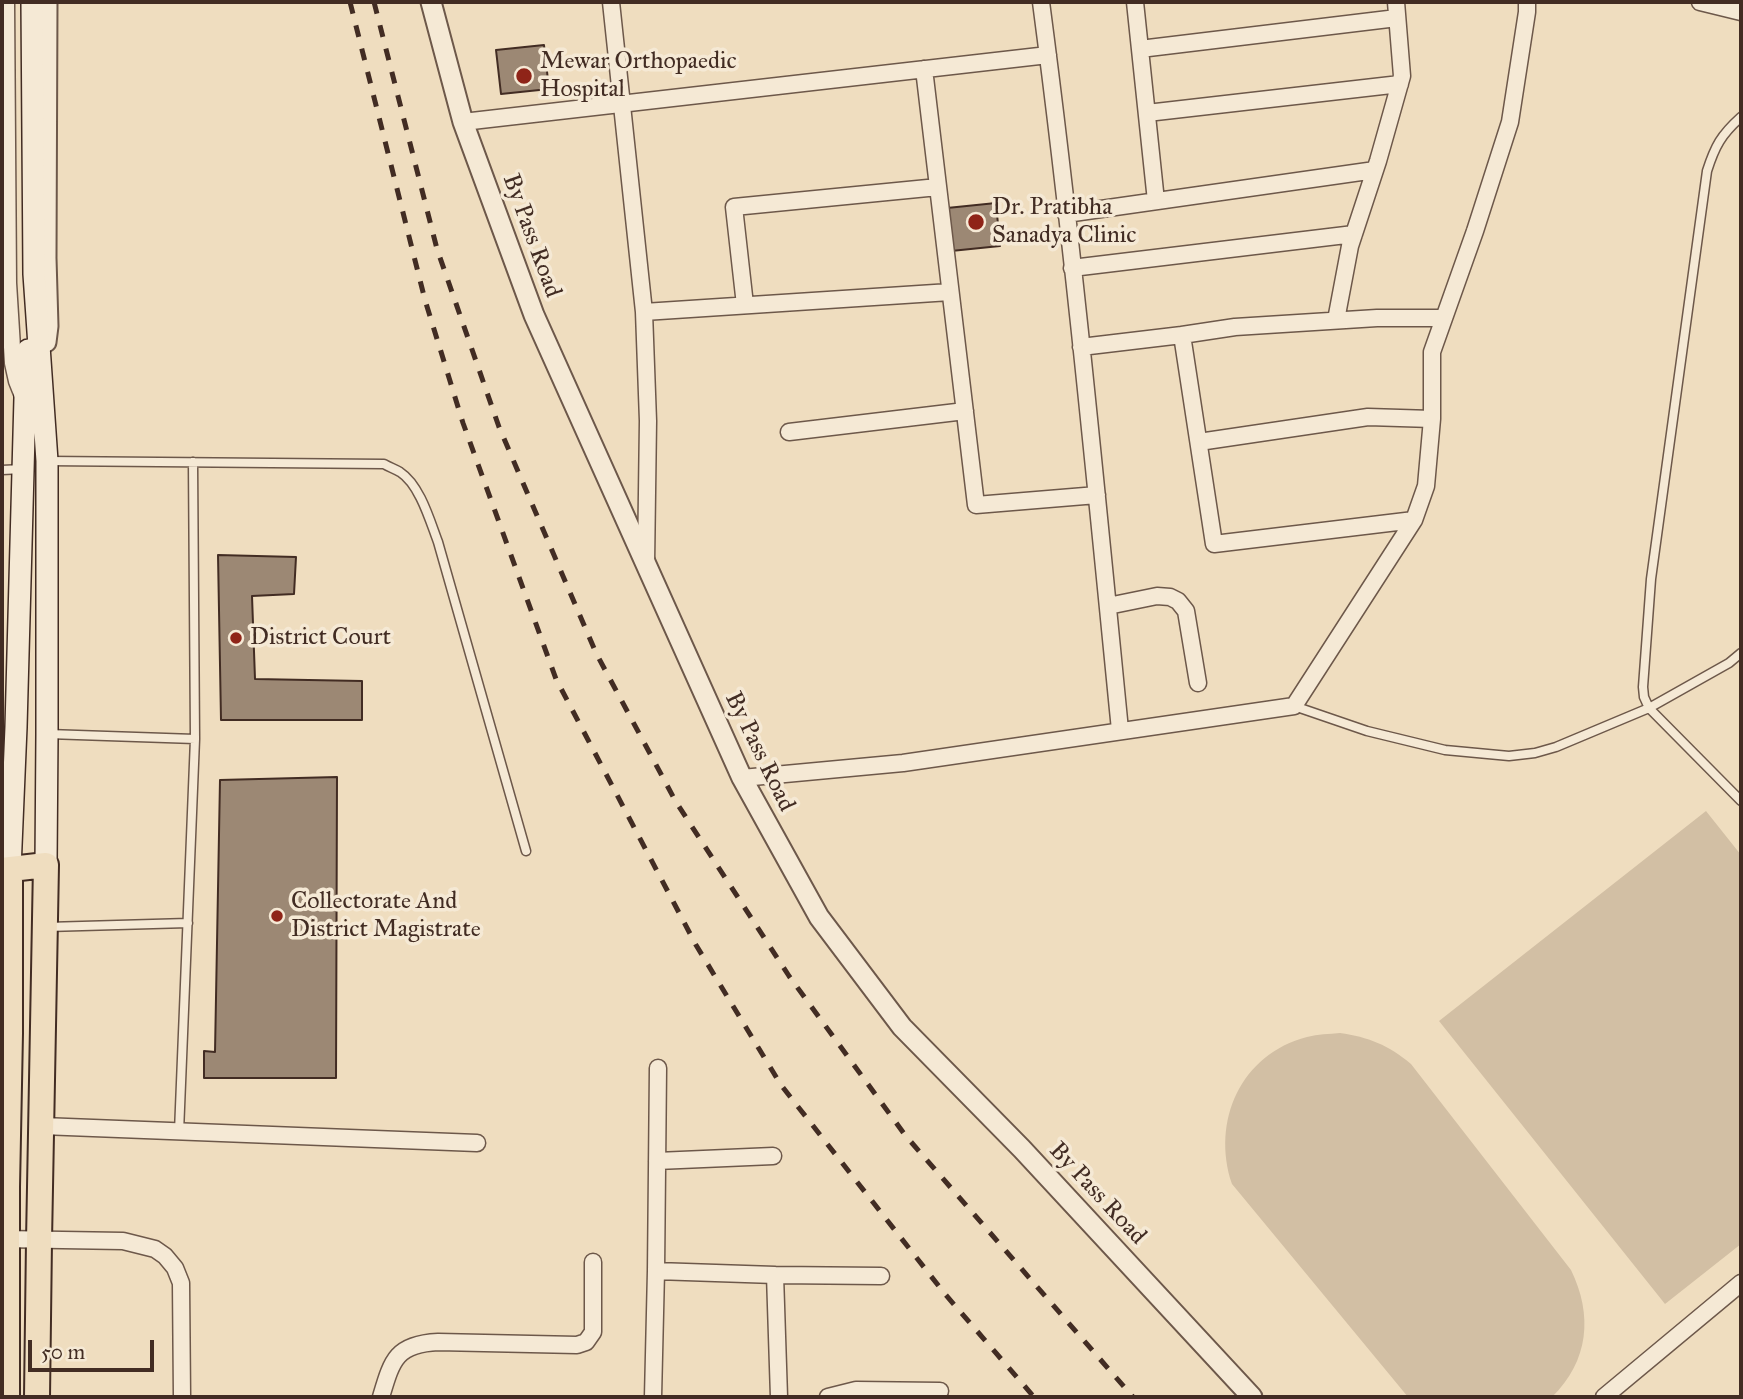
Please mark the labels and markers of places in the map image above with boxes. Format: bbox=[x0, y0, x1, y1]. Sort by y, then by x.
place label: Mewar Orthopaedic Hospital bbox=[540, 48, 737, 104]
marker: Mewar Orthopaedic Hospital bbox=[514, 66, 534, 86]
place label: Dr. Pratibha Sanadya Clinic bbox=[992, 194, 1136, 250]
marker: Dr. Pratibha Sanadya Clinic bbox=[966, 212, 986, 232]
place label: District Court bbox=[250, 624, 391, 652]
marker: District Court bbox=[228, 630, 244, 646]
place label: Collectorate And District Magistrate bbox=[291, 888, 481, 944]
marker: Collectorate And District Magistrate bbox=[269, 908, 285, 924]

